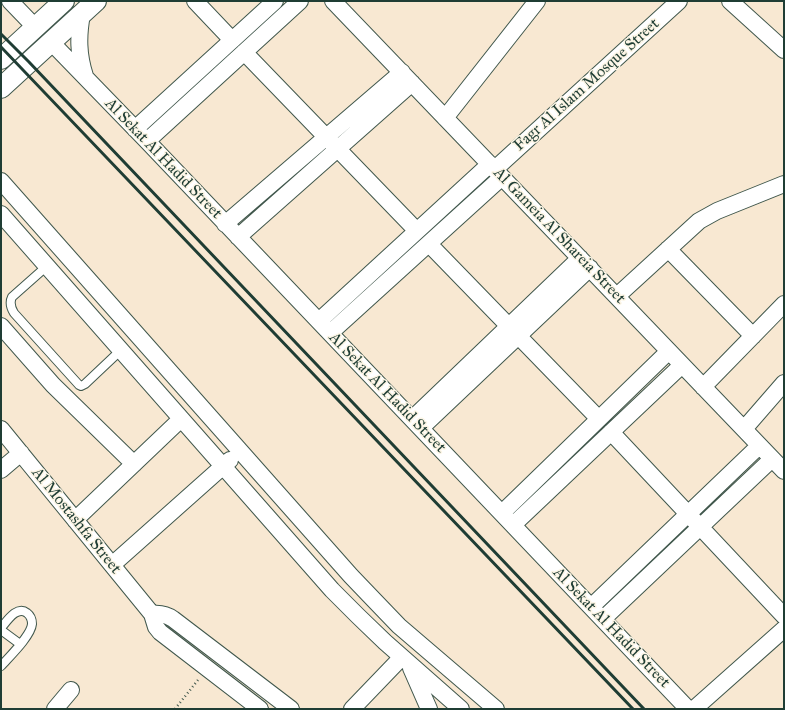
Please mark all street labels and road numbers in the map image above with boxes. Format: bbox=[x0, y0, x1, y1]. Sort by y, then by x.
street label: Fagr Al Islam Mosque Street bbox=[510, 15, 664, 155]
street label: Al Sekat Al Hadid Street bbox=[100, 95, 226, 223]
street label: Al Gameia Al Shareia Street bbox=[489, 164, 629, 308]
street label: Al Sekat Al Hadid Street bbox=[324, 329, 450, 457]
street label: Al Mostashfa Street bbox=[27, 464, 125, 578]
street label: Al Sekat Al Hadid Street bbox=[548, 564, 674, 692]

